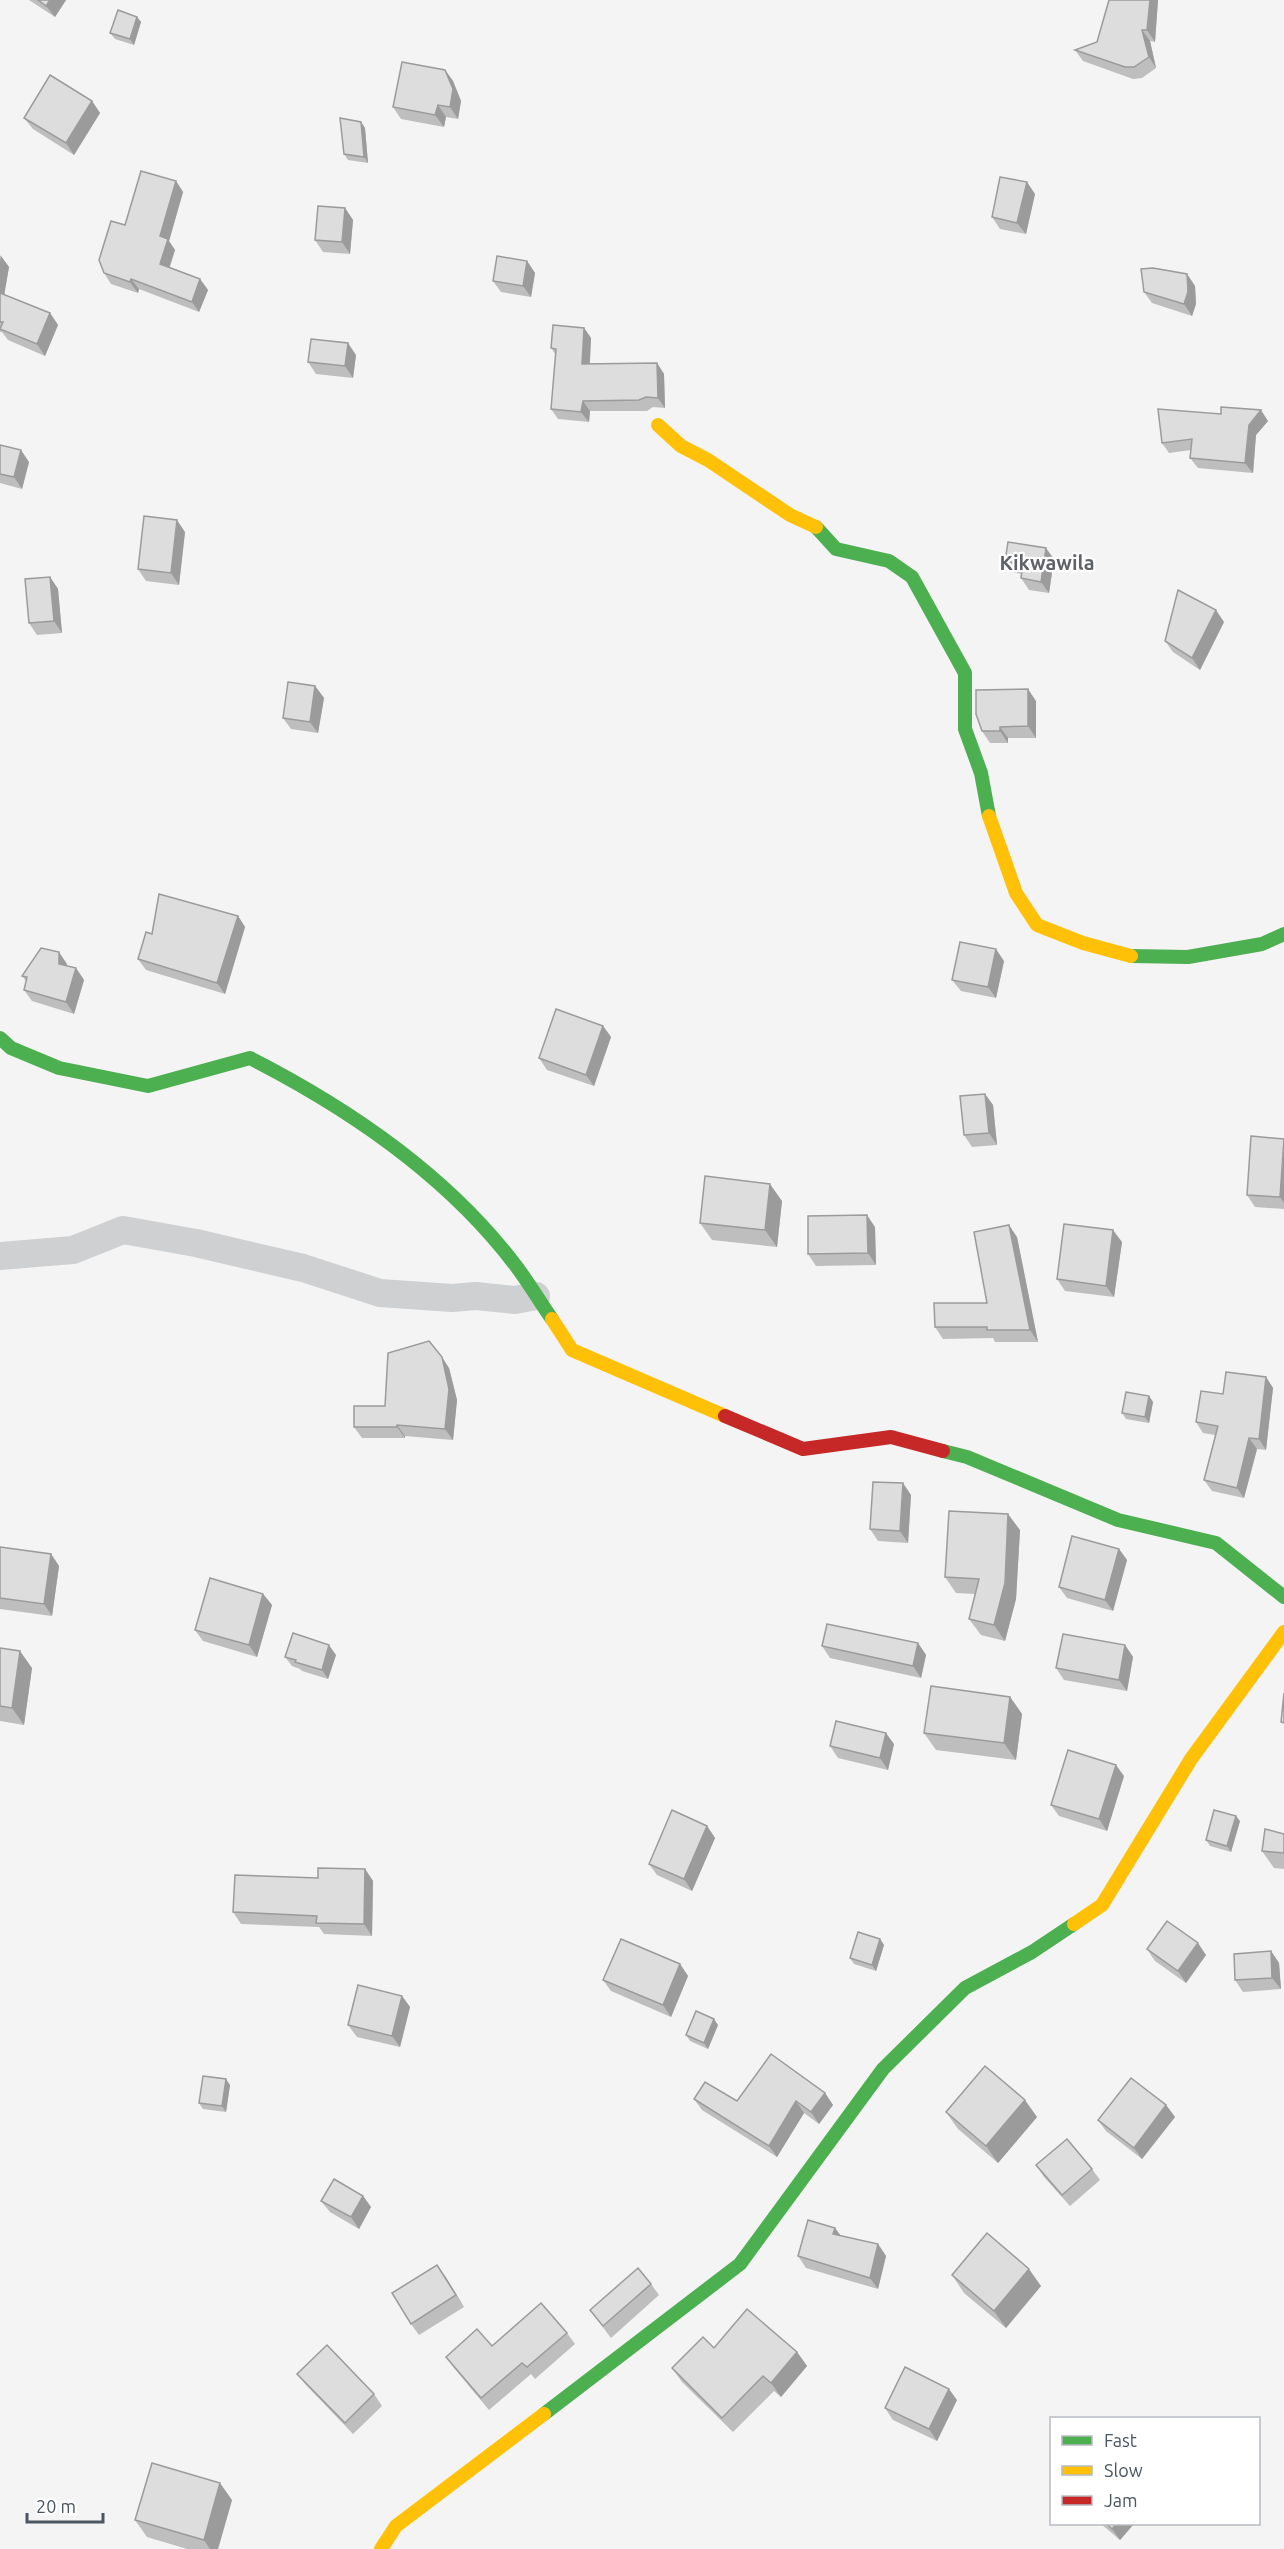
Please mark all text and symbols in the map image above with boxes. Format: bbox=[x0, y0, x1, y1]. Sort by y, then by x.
district label: Kikwawila bbox=[999, 551, 1095, 574]
legend bbox=[1050, 2417, 1260, 2525]
text: Fast bbox=[1104, 2430, 1137, 2450]
text: Slow bbox=[1104, 2460, 1143, 2480]
scale bar bbox=[27, 2486, 104, 2524]
text: Jam bbox=[1104, 2490, 1138, 2510]
text: 20 m bbox=[36, 2496, 76, 2516]

